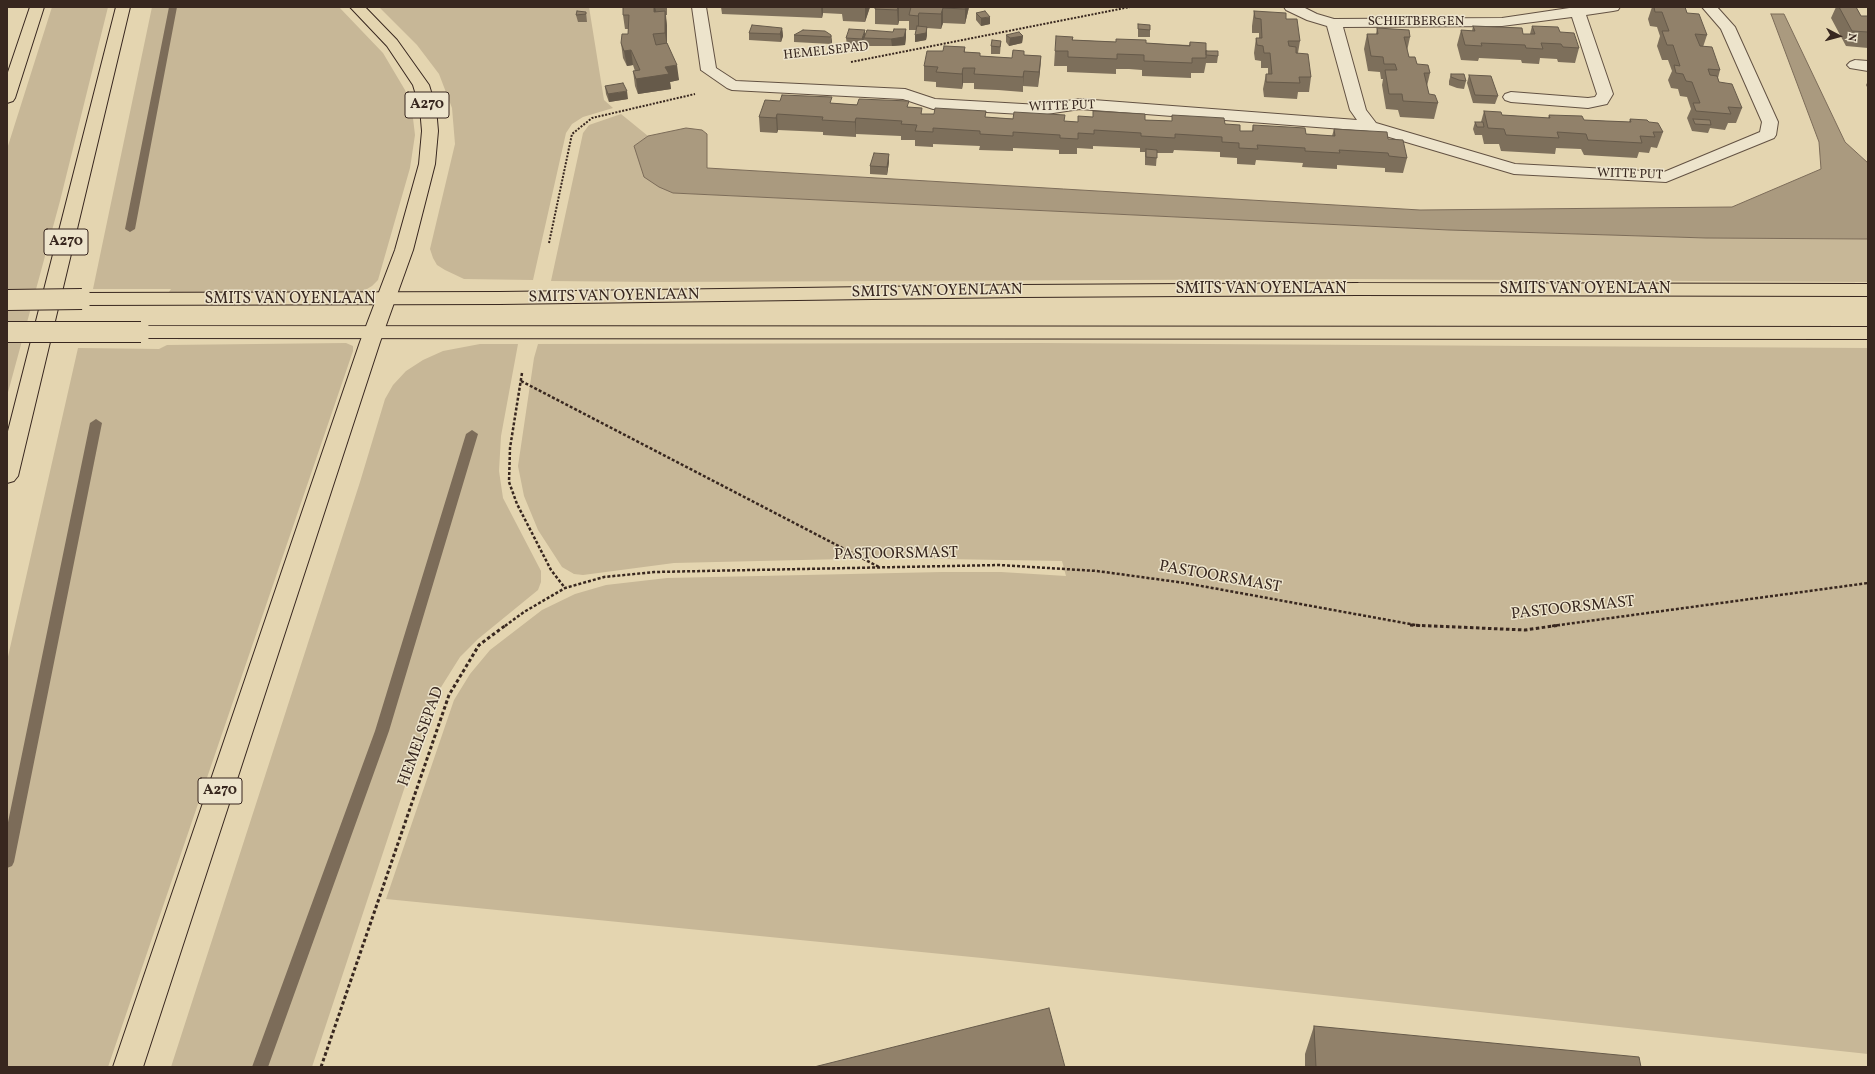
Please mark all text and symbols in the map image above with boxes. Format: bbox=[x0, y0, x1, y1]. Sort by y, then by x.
street label: SCHIETBERGEN bbox=[1368, 15, 1464, 31]
north arrow bbox=[1819, 16, 1859, 56]
text: N bbox=[1844, 33, 1859, 42]
street label: HEMELSEPAD bbox=[783, 40, 869, 64]
road number: A270 bbox=[405, 92, 449, 118]
street label: WITTE PUT bbox=[1028, 98, 1096, 116]
street label: WITTE PUT bbox=[1596, 166, 1664, 184]
road number: A270 bbox=[44, 229, 88, 255]
street label: SMITS VAN OYENLAAN bbox=[1175, 280, 1347, 300]
street label: SMITS VAN OYENLAAN bbox=[1499, 280, 1671, 300]
street label: SMITS VAN OYENLAAN bbox=[851, 281, 1023, 303]
street label: SMITS VAN OYENLAAN bbox=[528, 286, 700, 308]
street label: SMITS VAN OYENLAAN bbox=[204, 290, 376, 310]
street label: PASTOORSMAST bbox=[834, 544, 958, 566]
street label: PASTOORSMAST bbox=[1157, 558, 1283, 598]
street label: PASTOORSMAST bbox=[1510, 593, 1636, 625]
street label: HEMELSEPAD bbox=[395, 684, 449, 790]
road number: A270 bbox=[198, 778, 242, 804]

